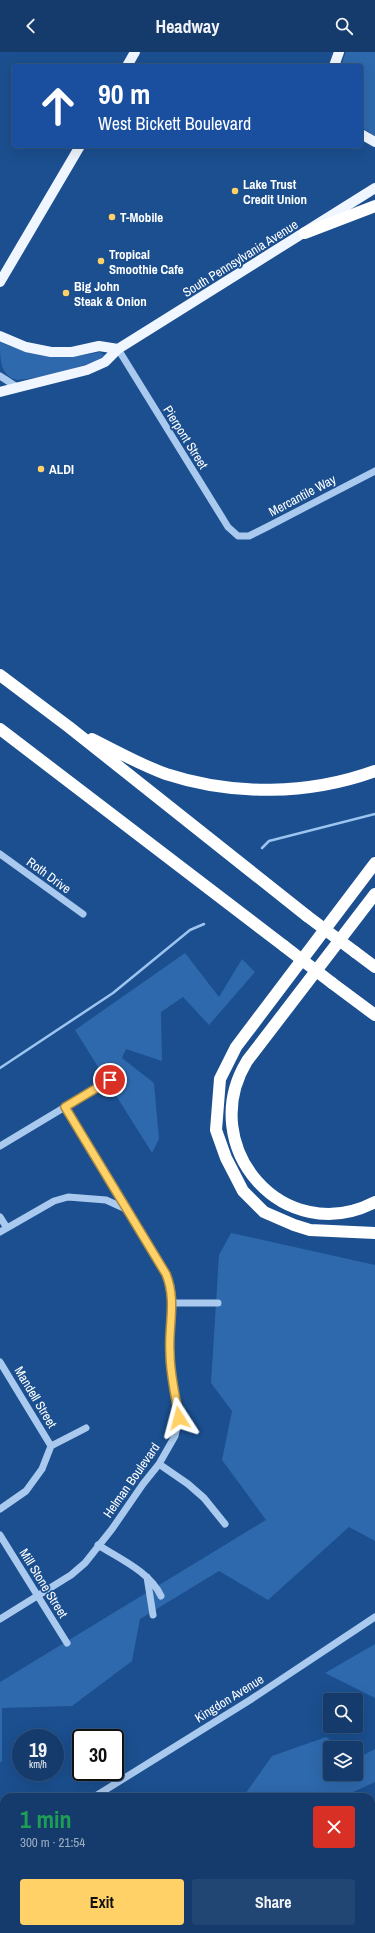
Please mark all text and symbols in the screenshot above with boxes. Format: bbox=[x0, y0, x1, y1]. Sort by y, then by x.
text: Headway bbox=[156, 14, 220, 39]
icon: back bbox=[20, 15, 42, 37]
icon: search bbox=[333, 15, 355, 37]
text: 90 m bbox=[98, 75, 150, 113]
icon: ahead bbox=[32, 80, 84, 132]
text: West Bickett Boulevard bbox=[98, 111, 251, 136]
place label: Lake Trust Credit Union bbox=[243, 176, 307, 208]
marker: Lake Trust Credit Union bbox=[230, 186, 240, 196]
place label: T-Mobile bbox=[120, 209, 163, 226]
marker: T-Mobile bbox=[107, 212, 117, 222]
street label: South Pennsylvania Avenue bbox=[179, 216, 301, 301]
place label: Tropical Smoothie Cafe bbox=[109, 246, 184, 278]
marker: Tropical Smoothie Cafe bbox=[96, 256, 106, 266]
place label: Big John Steak & Onion bbox=[74, 278, 147, 310]
marker: Big John Steak & Onion bbox=[61, 288, 71, 298]
street label: Pierpont Street bbox=[159, 402, 212, 472]
place label: ALDI bbox=[49, 461, 74, 478]
marker: ALDI bbox=[36, 464, 46, 474]
street label: Mercantile Way bbox=[266, 470, 339, 520]
street label: Roth Drive bbox=[23, 854, 74, 897]
pin bbox=[93, 1063, 127, 1097]
icon: arrive bbox=[99, 1069, 121, 1091]
street label: Mandell Street bbox=[11, 1363, 61, 1431]
position arrow bbox=[158, 1397, 200, 1439]
street label: Helman Boulevard bbox=[99, 1439, 164, 1521]
street label: Mill Stone Street bbox=[15, 1545, 72, 1621]
street label: Kingdon Avenue bbox=[192, 1670, 267, 1726]
map controls bbox=[323, 1693, 363, 1781]
button: search bbox=[323, 1693, 363, 1733]
speed limit sign: 30 bbox=[72, 1729, 124, 1781]
text: 19 bbox=[29, 1736, 47, 1763]
button: layers bbox=[323, 1741, 363, 1781]
text: km/h bbox=[29, 1758, 47, 1771]
text: 1 min bbox=[20, 1803, 71, 1835]
button: close bbox=[313, 1806, 355, 1848]
text: 300 m · 21:54 bbox=[20, 1834, 85, 1851]
button: Exit bbox=[20, 1879, 184, 1925]
button: Share bbox=[192, 1879, 355, 1925]

